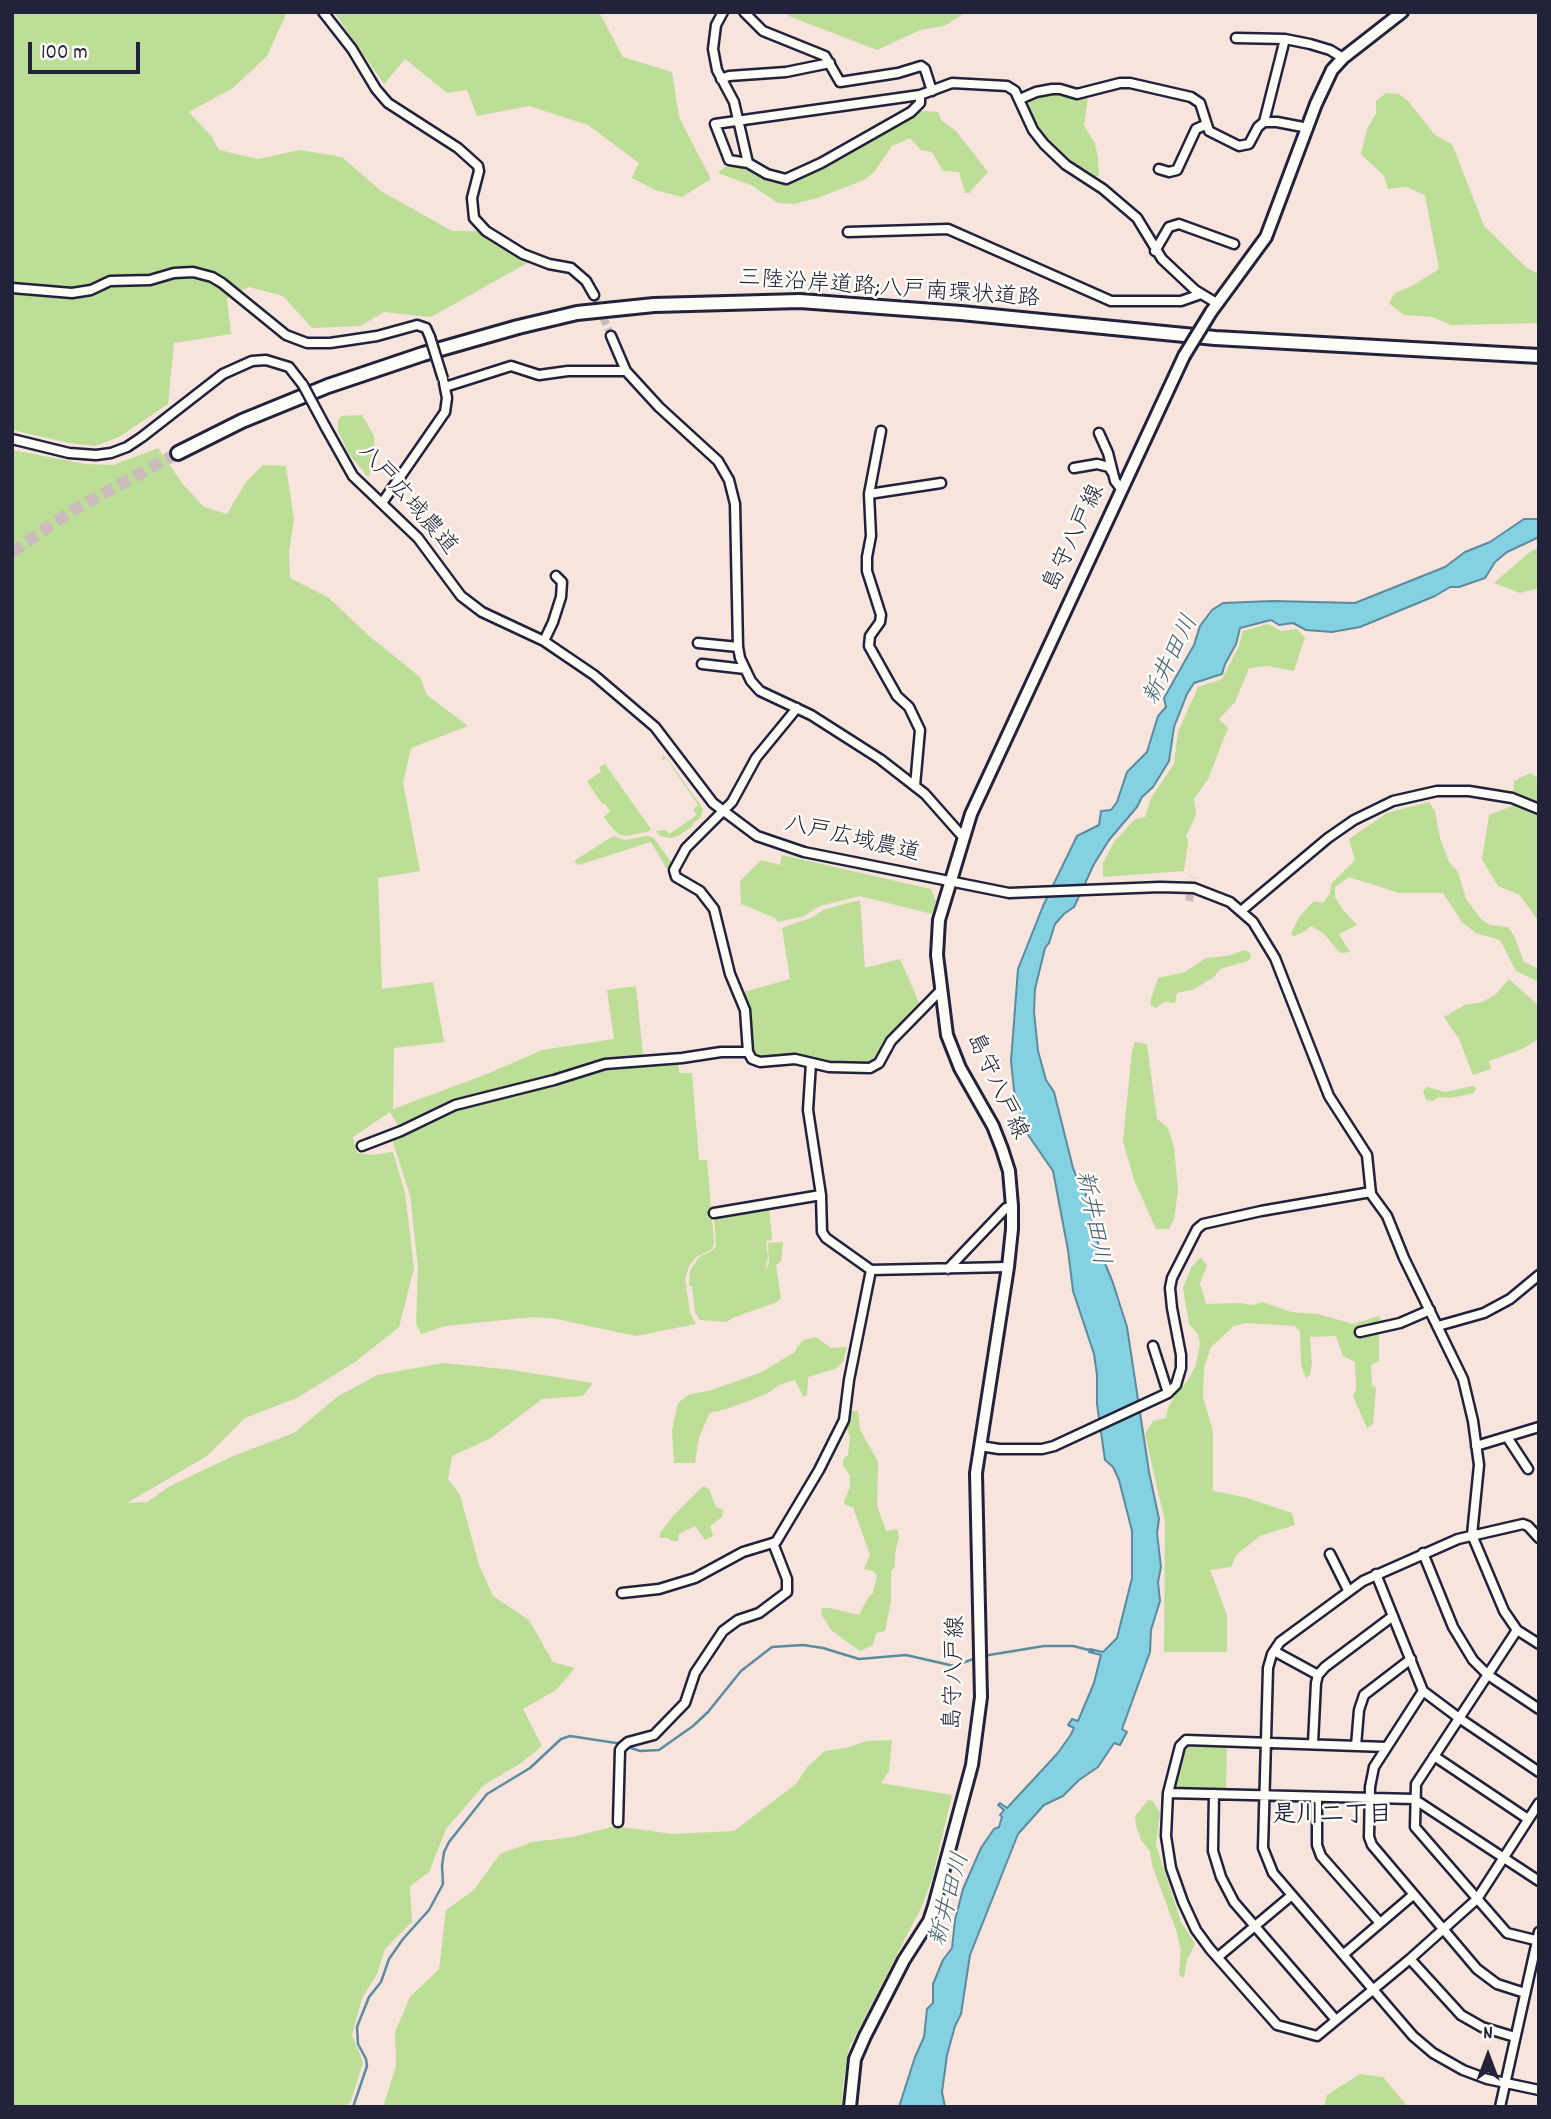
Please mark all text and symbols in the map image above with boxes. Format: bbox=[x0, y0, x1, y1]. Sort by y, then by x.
scale bar bbox=[32, 28, 144, 72]
text: 100 m bbox=[41, 39, 88, 69]
street label: 三陸沿岸道路;八戸南環状道路 bbox=[737, 267, 1041, 315]
street label: 八戸広域農道 bbox=[350, 440, 462, 562]
street label: 島守八戸線 bbox=[1039, 481, 1113, 597]
water label: 新井田川 bbox=[1139, 612, 1207, 710]
street label: 八戸広域農道 bbox=[782, 812, 922, 870]
street label: 島守八戸線 bbox=[958, 1029, 1032, 1145]
water label: 新井田川 bbox=[1067, 1168, 1113, 1268]
street label: 島守八戸線 bbox=[941, 1615, 973, 1731]
district label: 是川二丁目 bbox=[1272, 1804, 1392, 1832]
water label: 新井田川 bbox=[926, 1850, 978, 1950]
north arrow bbox=[1453, 2021, 1523, 2091]
text: N bbox=[1483, 2021, 1493, 2048]

